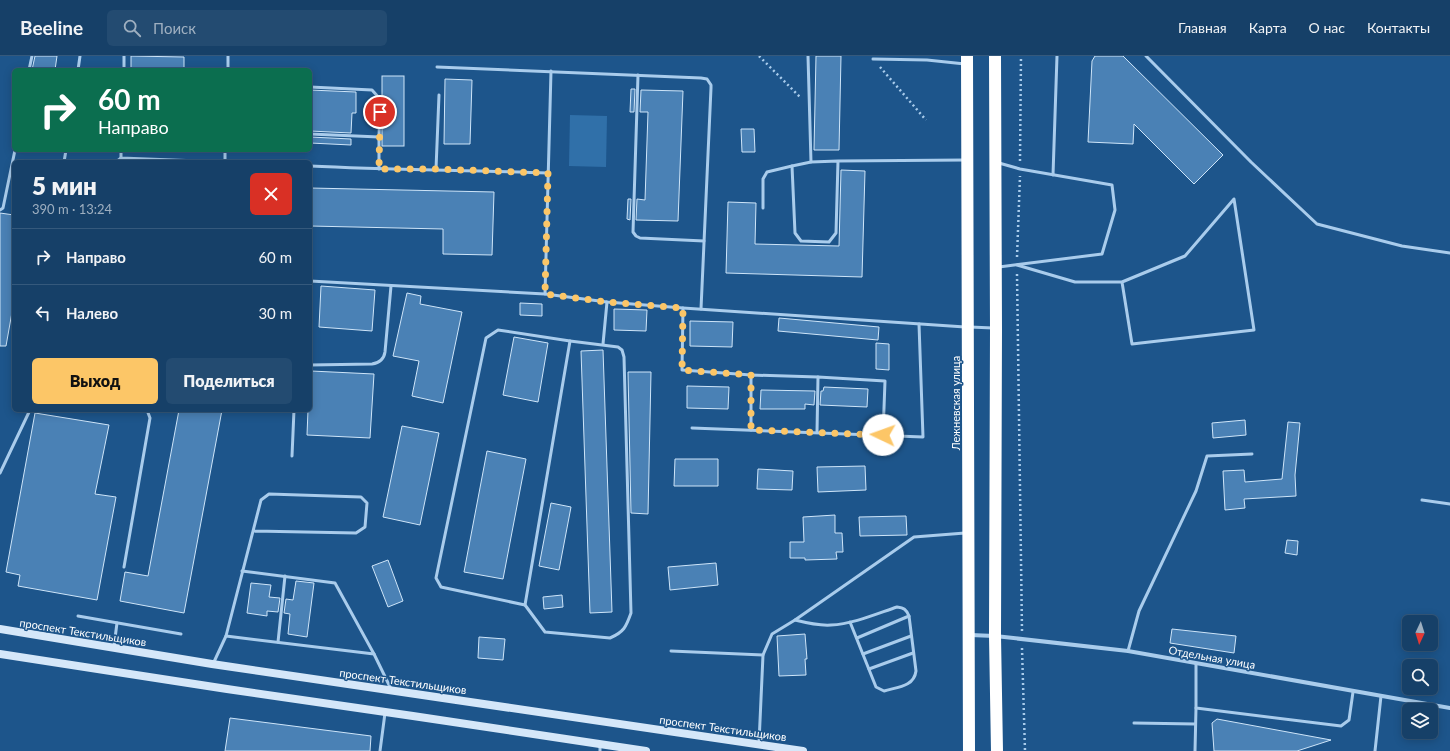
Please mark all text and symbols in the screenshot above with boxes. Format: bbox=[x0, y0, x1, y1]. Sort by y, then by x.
search box bbox=[107, 10, 387, 46]
text: Beeline bbox=[20, 16, 83, 39]
icon: search bbox=[121, 17, 143, 39]
text: Поиск bbox=[153, 19, 196, 37]
text: Главная bbox=[1178, 19, 1227, 36]
text: Карта bbox=[1249, 19, 1287, 36]
text: О нас bbox=[1309, 19, 1345, 36]
text: Контакты bbox=[1367, 19, 1430, 36]
text: 60 m bbox=[98, 82, 161, 116]
icon: right bbox=[32, 84, 84, 136]
pin bbox=[363, 95, 397, 129]
icon: arrive bbox=[369, 101, 391, 123]
text: Направо bbox=[98, 116, 169, 138]
text: 5 мин bbox=[32, 171, 97, 200]
button: close bbox=[250, 173, 292, 215]
text: 390 m · 13:24 bbox=[32, 201, 112, 217]
icon: right bbox=[32, 246, 54, 268]
text: Направо bbox=[66, 248, 126, 266]
text: 60 m bbox=[258, 248, 292, 266]
icon: left bbox=[32, 302, 54, 324]
text: Налево bbox=[66, 304, 118, 322]
text: 30 m bbox=[258, 304, 292, 322]
street label: Лежневская улица bbox=[949, 356, 962, 451]
button: Выход bbox=[32, 358, 158, 404]
button: Поделиться bbox=[166, 358, 292, 404]
position arrow bbox=[862, 414, 904, 456]
north arrow bbox=[1402, 615, 1438, 651]
map controls bbox=[1402, 615, 1438, 739]
street label: проспект Текстильщиков bbox=[19, 616, 147, 648]
street label: Отдельная улица bbox=[1168, 643, 1256, 671]
button: search bbox=[1402, 659, 1438, 695]
street label: проспект Текстильщиков bbox=[339, 666, 467, 696]
button: layers bbox=[1402, 703, 1438, 739]
street label: проспект Текстильщиков bbox=[659, 713, 787, 743]

